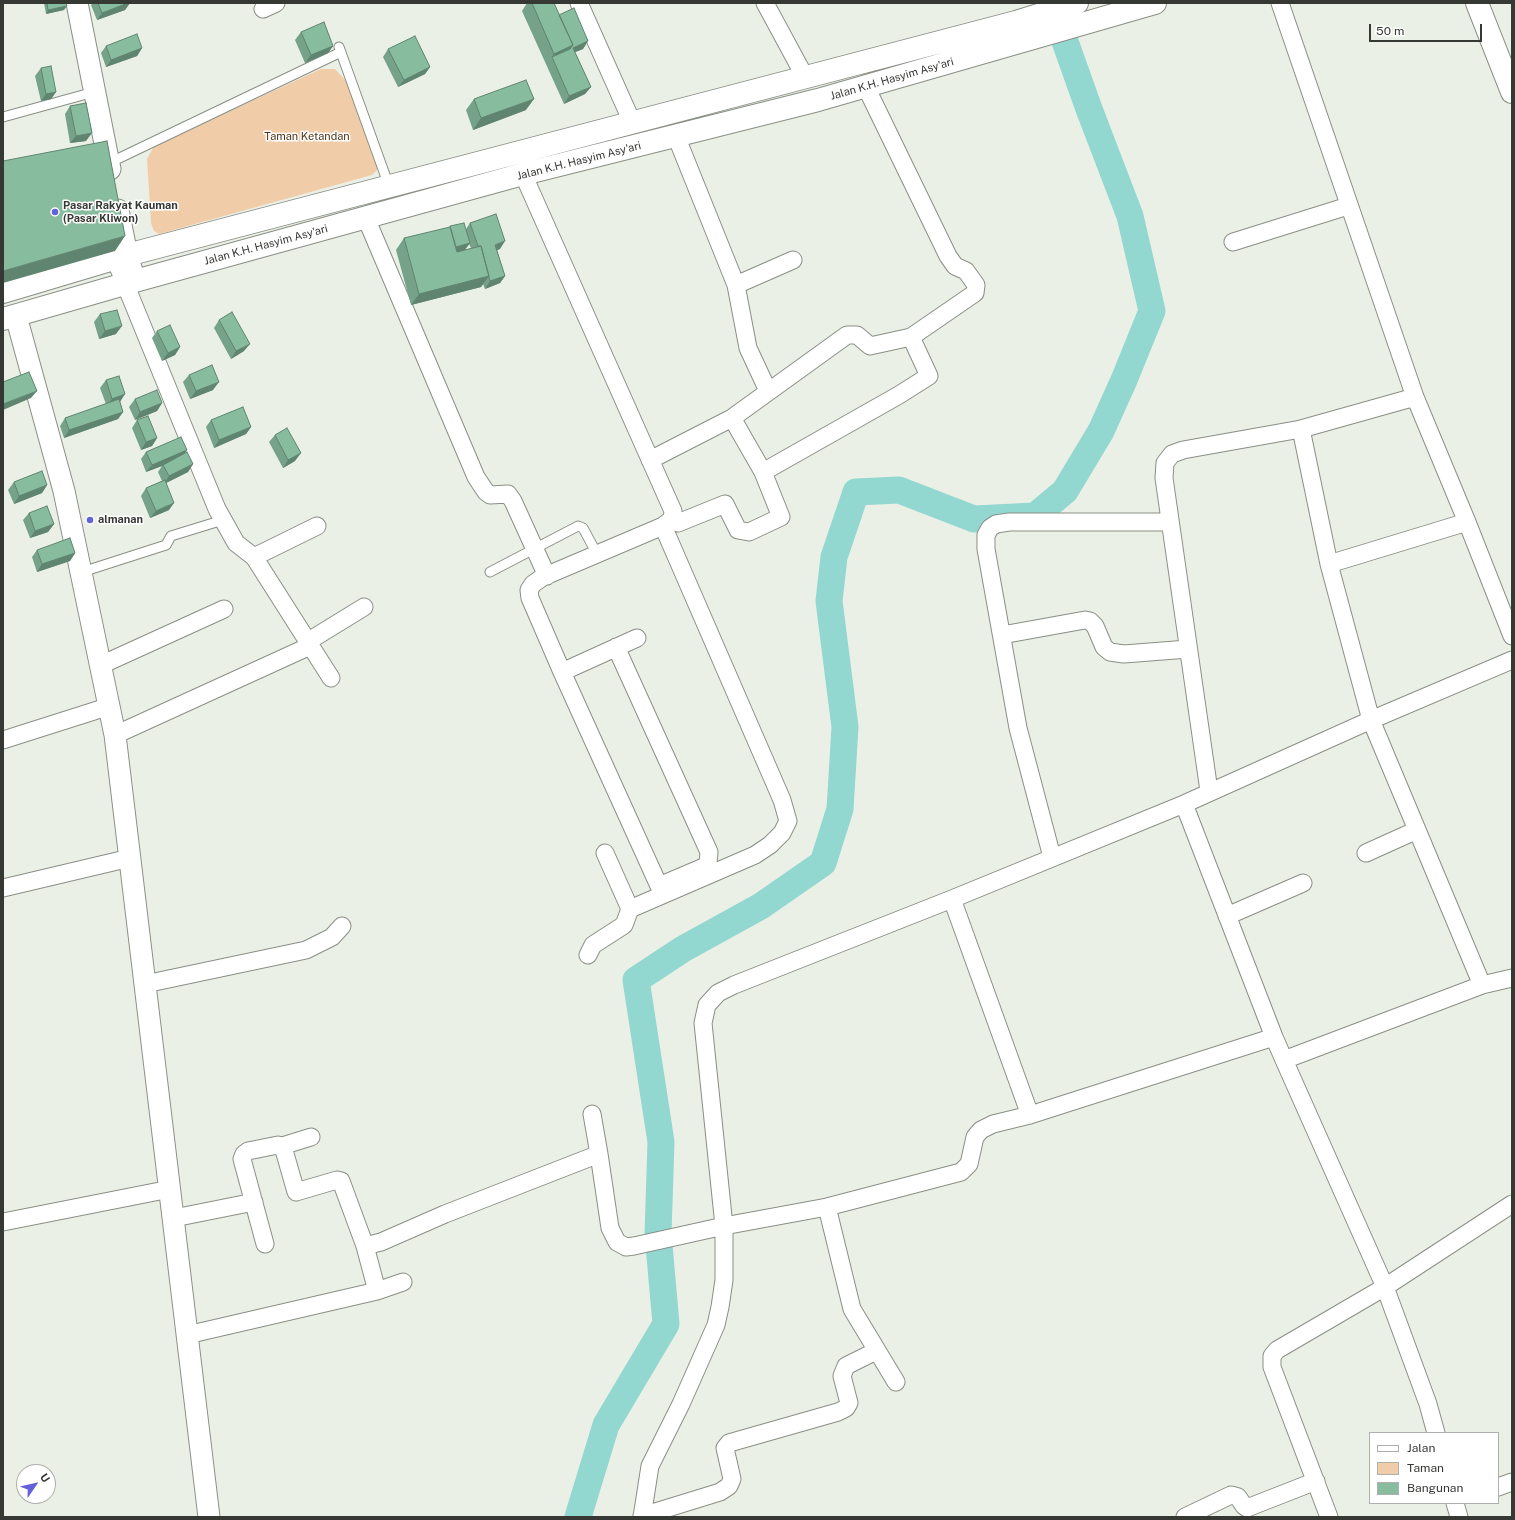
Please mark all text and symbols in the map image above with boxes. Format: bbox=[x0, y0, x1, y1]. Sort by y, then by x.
scale bar bbox=[1371, 16, 1484, 42]
text: 50 m bbox=[1376, 24, 1404, 38]
street label: Jalan K.H. Hasyim Asy'ari bbox=[829, 55, 955, 103]
park label: Taman Ketandan bbox=[264, 130, 350, 144]
street label: Jalan K.H. Hasyim Asy'ari bbox=[516, 139, 642, 183]
place label: Pasar Rakyat Kauman (Pasar Kliwon) bbox=[63, 199, 178, 225]
marker: Pasar Rakyat Kauman (Pasar Kliwon) bbox=[50, 207, 60, 217]
street label: Jalan K.H. Hasyim Asy'ari bbox=[203, 222, 329, 268]
place label: almanan bbox=[98, 513, 143, 527]
marker: almanan bbox=[85, 515, 95, 525]
legend bbox=[1369, 1432, 1499, 1504]
text: Jalan bbox=[1407, 1441, 1435, 1455]
text: Taman bbox=[1407, 1461, 1444, 1475]
north arrow bbox=[16, 1464, 56, 1504]
text: U bbox=[38, 1471, 52, 1485]
text: Bangunan bbox=[1407, 1481, 1463, 1495]

